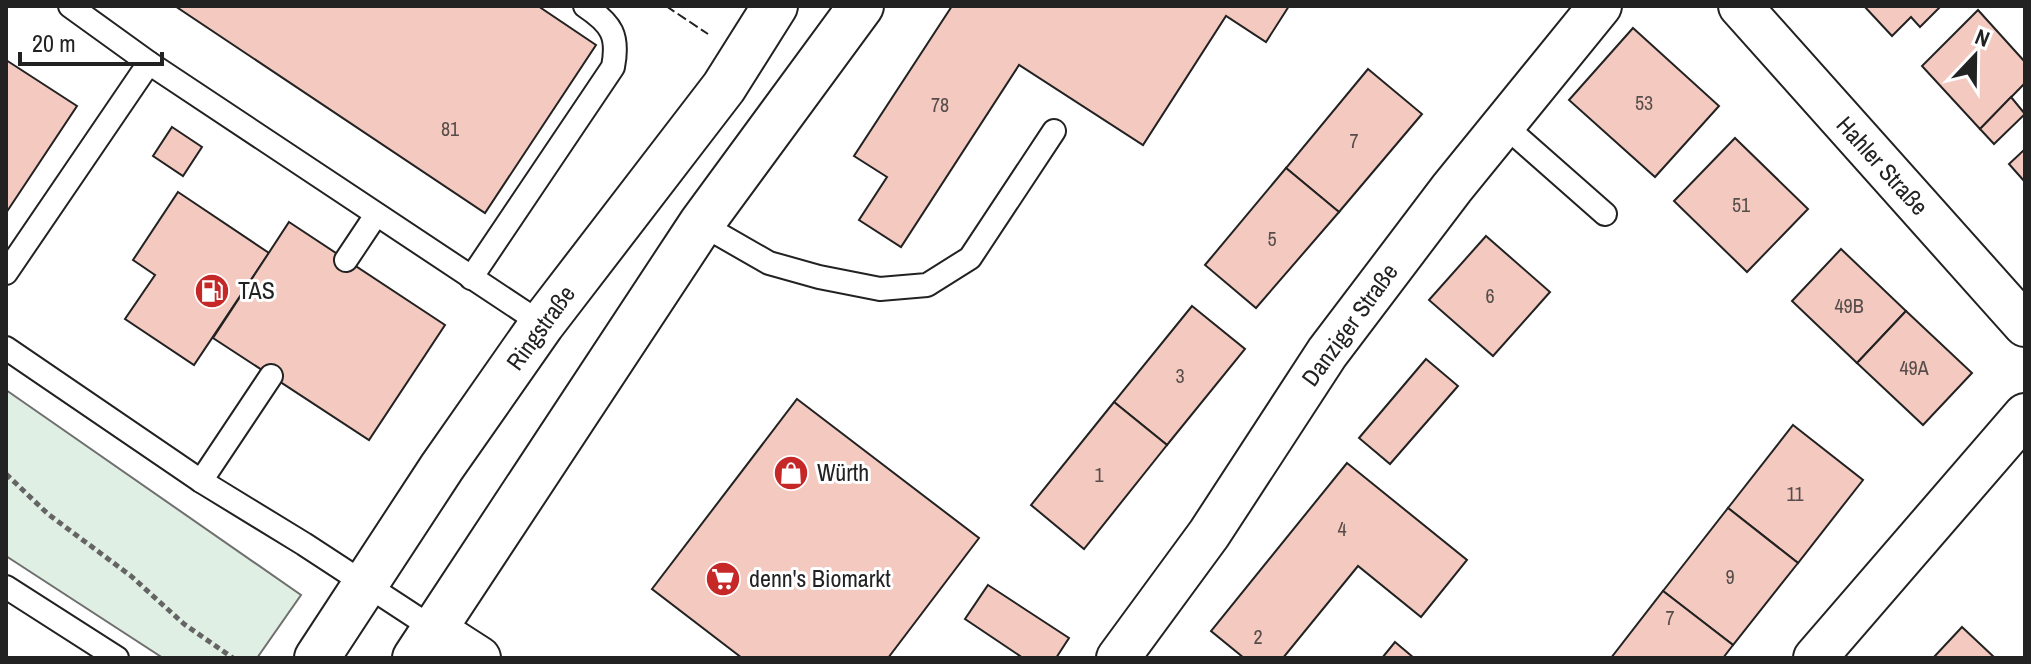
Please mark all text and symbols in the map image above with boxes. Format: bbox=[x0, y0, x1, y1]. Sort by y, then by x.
scale bar bbox=[20, 16, 162, 66]
north arrow bbox=[1935, 16, 2015, 96]
text: N bbox=[1971, 21, 1994, 54]
text: 20 m bbox=[32, 27, 76, 59]
house number: 53 bbox=[1635, 89, 1653, 116]
house number: 78 bbox=[931, 91, 949, 118]
street label: Hahler Straße bbox=[1830, 109, 1936, 222]
house number: 81 bbox=[441, 115, 459, 142]
house number: 7 bbox=[1349, 127, 1359, 154]
house number: 51 bbox=[1732, 191, 1750, 218]
house number: 5 bbox=[1267, 225, 1277, 252]
street label: Danziger Straße bbox=[1294, 257, 1405, 392]
fuel station icon: TAS bbox=[193, 272, 231, 310]
place label: TAS bbox=[238, 274, 275, 306]
street label: Ringstraße bbox=[499, 279, 582, 376]
house number: 6 bbox=[1485, 282, 1495, 309]
house number: 49B bbox=[1834, 292, 1864, 319]
house number: 49A bbox=[1899, 354, 1929, 381]
house number: 3 bbox=[1175, 362, 1185, 389]
shop icon: Würth bbox=[772, 454, 810, 492]
place label: Würth bbox=[817, 456, 869, 488]
house number: 1 bbox=[1094, 461, 1104, 488]
house number: 11 bbox=[1786, 480, 1804, 507]
house number: 4 bbox=[1337, 515, 1347, 542]
supermarket icon: denn's Biomarkt bbox=[704, 560, 742, 598]
place label: denn's Biomarkt bbox=[749, 562, 891, 594]
house number: 9 bbox=[1725, 563, 1735, 590]
house number: 7 bbox=[1665, 604, 1675, 631]
house number: 2 bbox=[1253, 623, 1263, 650]

